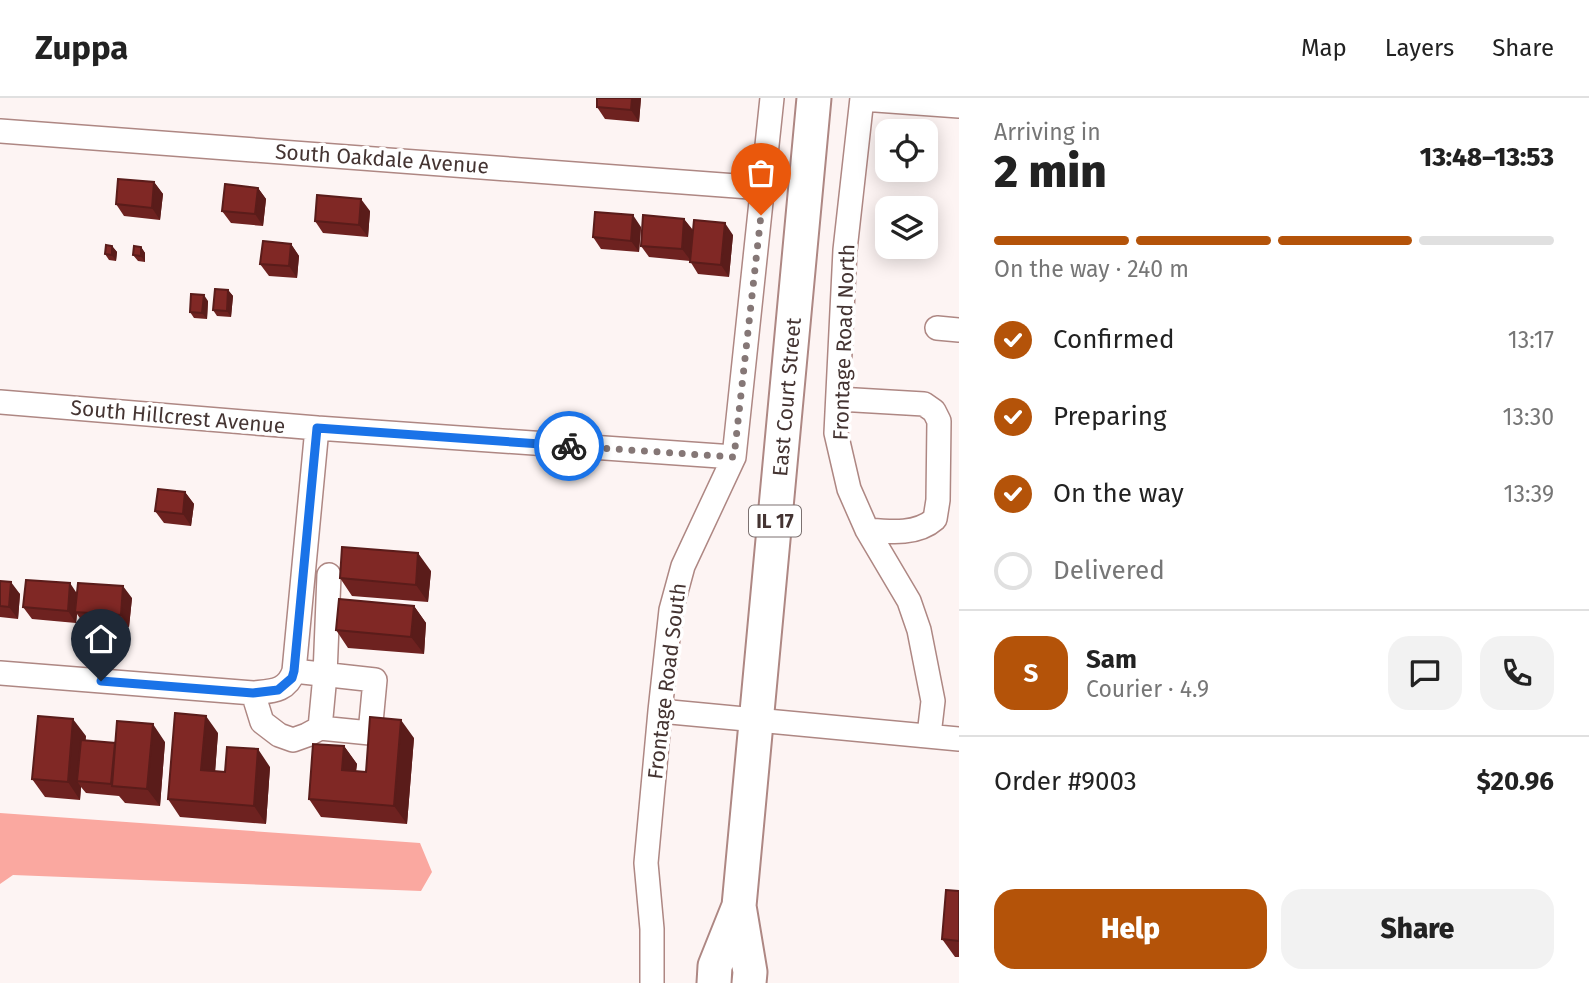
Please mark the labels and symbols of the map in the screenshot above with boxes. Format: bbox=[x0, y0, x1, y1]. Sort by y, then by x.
street label: South Oakdale Avenue bbox=[274, 139, 490, 179]
pin bbox=[731, 143, 791, 215]
street label: Frontage Road North bbox=[828, 243, 860, 441]
street label: East Court Street bbox=[767, 316, 807, 477]
street label: South Hillcrest Avenue bbox=[70, 395, 286, 439]
courier bbox=[534, 411, 604, 481]
road number: IL 17 bbox=[749, 506, 801, 536]
street label: Frontage Road South bbox=[642, 581, 692, 781]
pin bbox=[71, 609, 131, 681]

